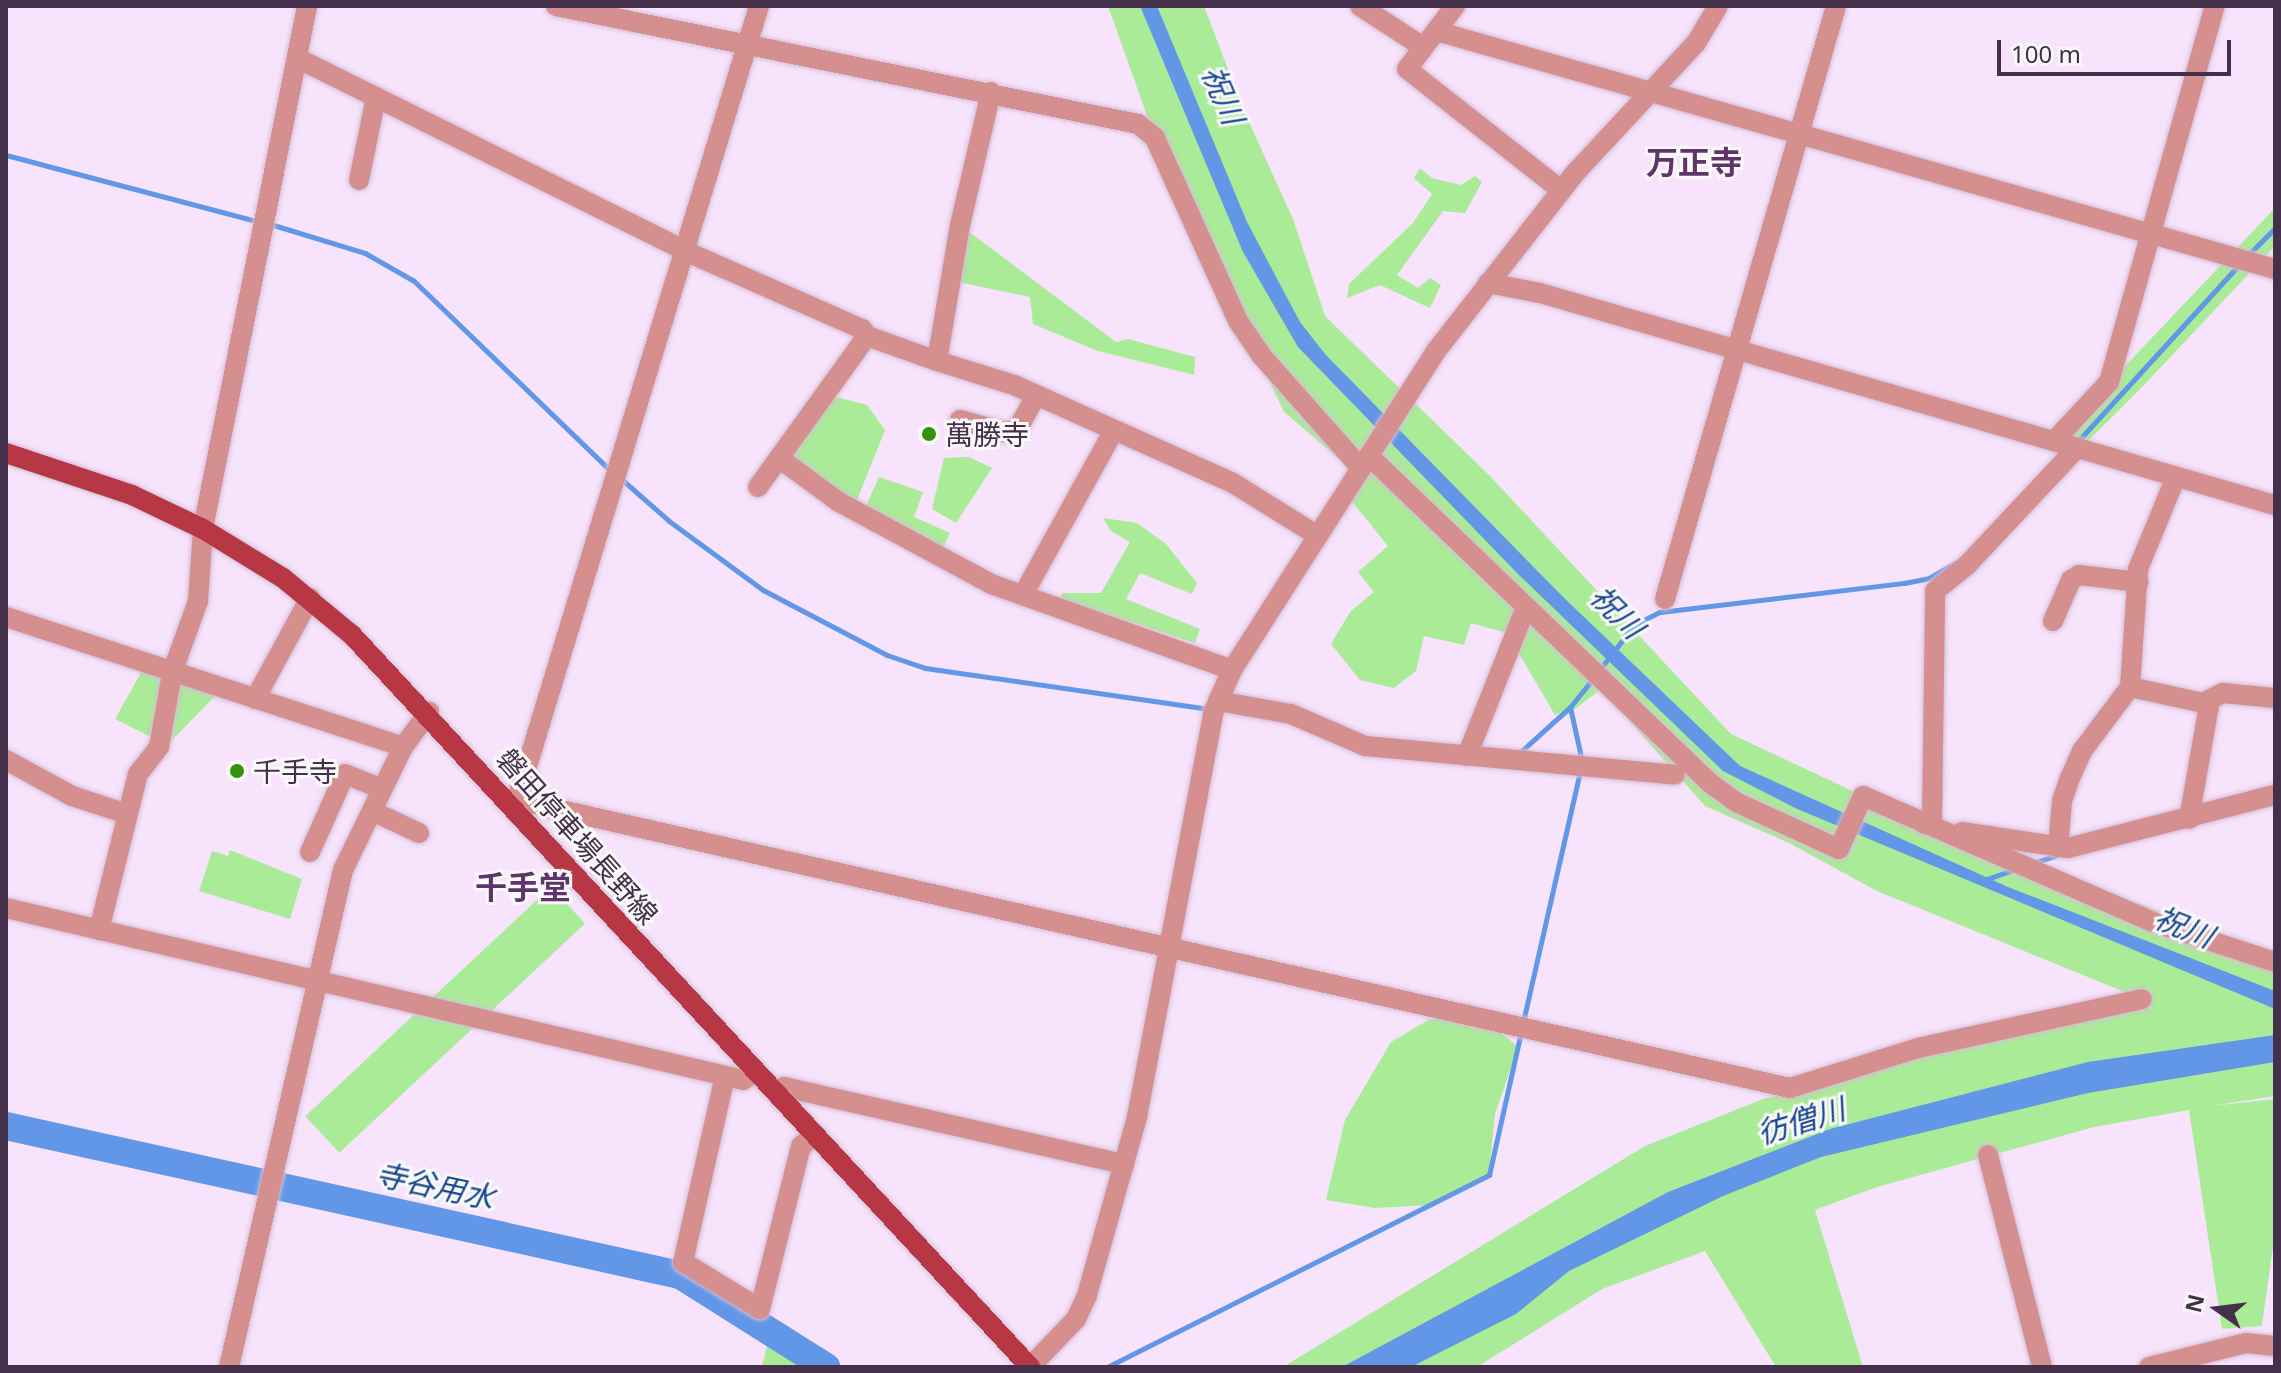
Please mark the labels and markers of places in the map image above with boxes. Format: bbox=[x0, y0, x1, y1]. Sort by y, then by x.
place label: 萬勝寺 bbox=[945, 417, 1029, 451]
marker: 萬勝寺 bbox=[920, 425, 938, 443]
place label: 千手寺 bbox=[253, 754, 337, 788]
marker: 千手寺 bbox=[228, 762, 246, 780]

